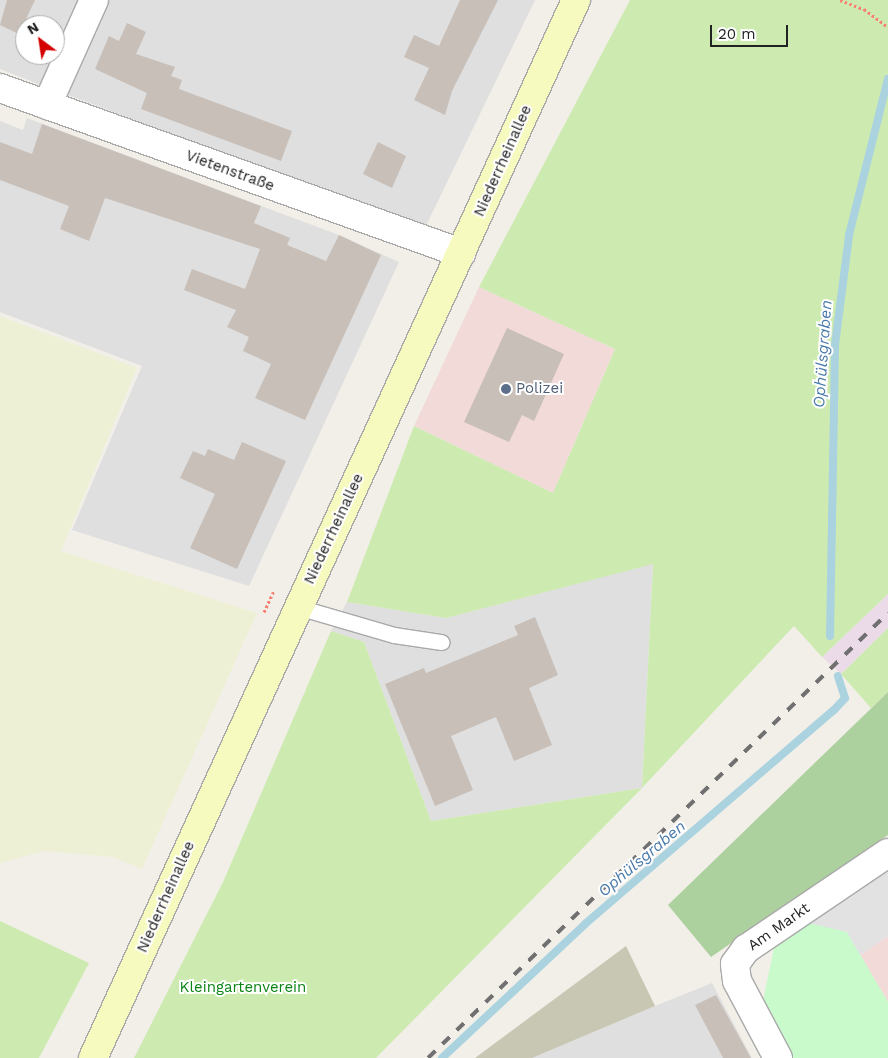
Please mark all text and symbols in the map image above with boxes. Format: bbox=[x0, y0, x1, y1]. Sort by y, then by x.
north arrow bbox=[15, 15, 65, 65]
scale bar bbox=[713, 15, 790, 47]
text: N bbox=[24, 18, 41, 38]
text: 20 m bbox=[718, 25, 756, 43]
street label: Niederrheinallee bbox=[470, 102, 536, 220]
street label: Vietenstraße bbox=[183, 147, 277, 195]
water label: Ophülsgraben bbox=[810, 299, 836, 409]
place label: Polizei bbox=[516, 380, 563, 398]
marker: Polizei bbox=[500, 383, 512, 395]
street label: Niederrheinallee bbox=[300, 471, 368, 587]
water label: Ophülsgraben bbox=[594, 817, 690, 901]
street label: Niederrheinallee bbox=[133, 838, 199, 956]
street label: Am Markt bbox=[745, 899, 813, 955]
park label: Kleingartenverein bbox=[180, 979, 306, 997]

